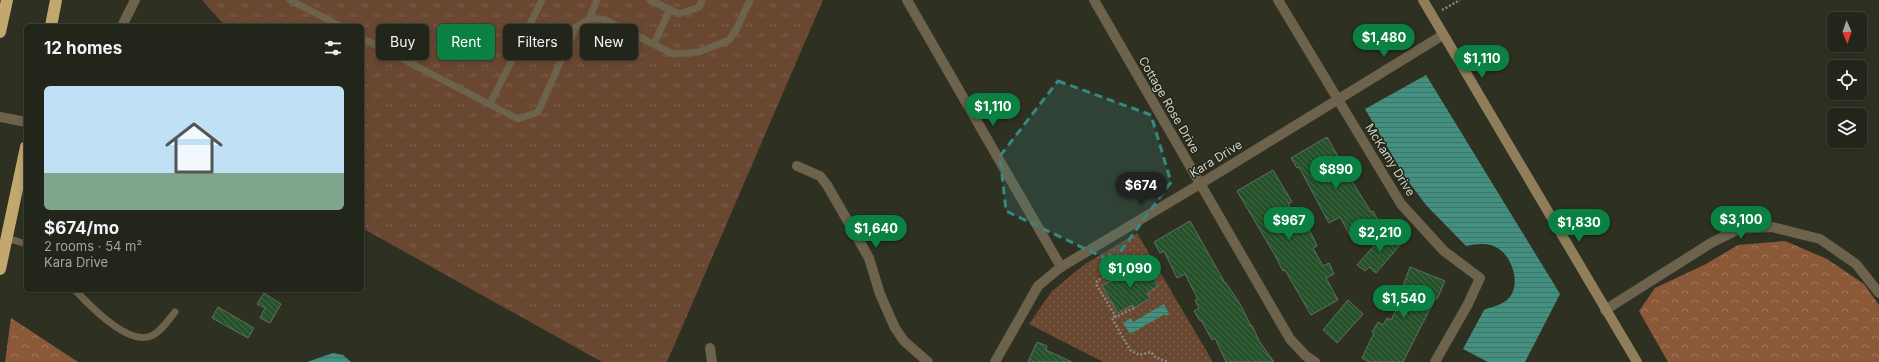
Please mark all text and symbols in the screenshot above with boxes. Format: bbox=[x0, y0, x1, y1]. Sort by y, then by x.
north arrow bbox=[1827, 12, 1867, 52]
map controls bbox=[1827, 12, 1867, 148]
chip: Buy bbox=[376, 24, 429, 60]
chip: Rent bbox=[437, 24, 495, 60]
chip: Filters bbox=[503, 24, 572, 60]
chip: New bbox=[580, 24, 638, 60]
pin: $1,480 bbox=[1351, 24, 1417, 58]
text: $1,480 bbox=[1362, 29, 1406, 45]
icon: filters bbox=[322, 37, 344, 59]
text: 12 homes bbox=[44, 38, 122, 58]
pin: $1,110 bbox=[1449, 45, 1515, 79]
text: $1,110 bbox=[1463, 50, 1501, 66]
street label: Cottage Rose Drive bbox=[1136, 54, 1203, 156]
button: locate bbox=[1827, 60, 1867, 100]
pin: $1,110 bbox=[960, 93, 1026, 127]
text: $1,110 bbox=[974, 98, 1012, 114]
button: layers bbox=[1827, 108, 1867, 148]
icon: home bbox=[158, 112, 230, 184]
street label: McKamy Drive bbox=[1362, 121, 1419, 199]
street label: Kara Drive bbox=[1187, 137, 1245, 181]
pin: $890 bbox=[1312, 156, 1360, 190]
text: $890 bbox=[1319, 161, 1353, 177]
pin: $674 bbox=[1117, 172, 1165, 206]
text: $674 bbox=[1125, 177, 1157, 193]
pin: $3,100 bbox=[1708, 206, 1774, 240]
pin: $967 bbox=[1265, 207, 1313, 241]
pin: $1,830 bbox=[1546, 209, 1612, 243]
text: $3,100 bbox=[1720, 211, 1762, 227]
text: $967 bbox=[1273, 212, 1305, 228]
text: $1,830 bbox=[1557, 214, 1601, 230]
pin: $1,640 bbox=[843, 215, 909, 249]
text: $674/mo bbox=[44, 218, 119, 238]
pin: $2,210 bbox=[1347, 219, 1413, 253]
text: $1,640 bbox=[854, 220, 898, 236]
text: $2,210 bbox=[1358, 224, 1402, 240]
text: 2 rooms · 54 m² bbox=[44, 238, 142, 254]
text: Kara Drive bbox=[44, 254, 108, 270]
pin: $1,090 bbox=[1097, 255, 1163, 289]
text: $1,090 bbox=[1108, 260, 1152, 276]
pin: $1,540 bbox=[1371, 285, 1437, 319]
text: $1,540 bbox=[1382, 290, 1426, 306]

